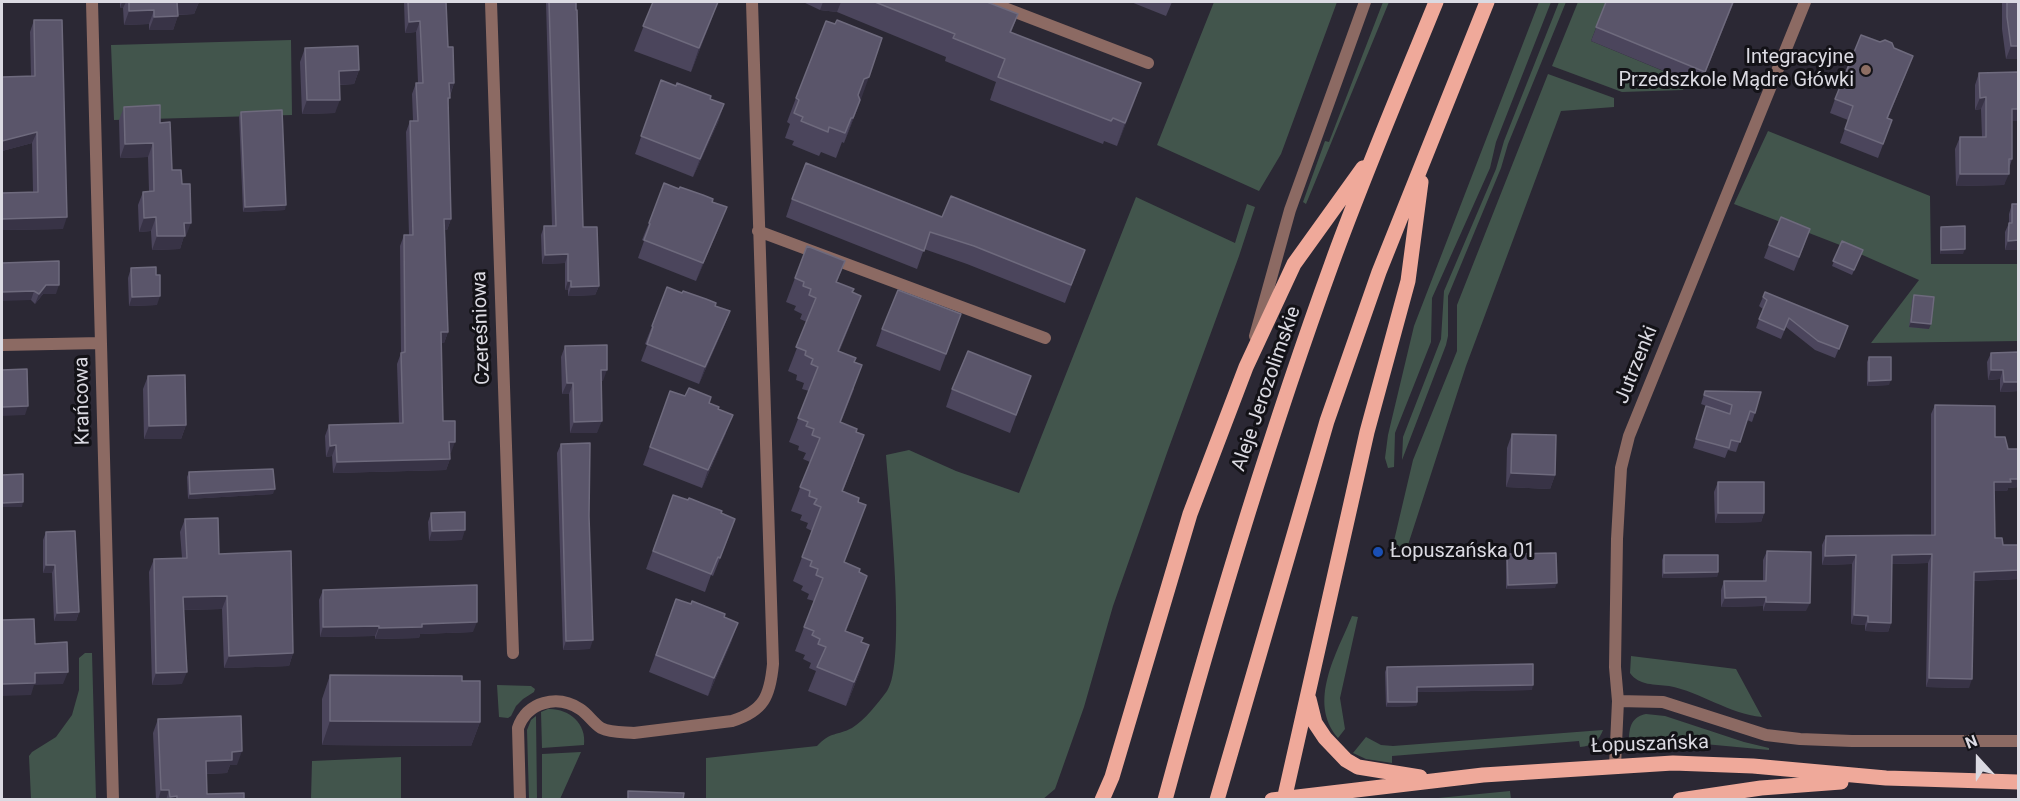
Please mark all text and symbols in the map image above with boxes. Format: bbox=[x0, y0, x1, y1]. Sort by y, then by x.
place label: Integracyjne Przedszkole Mądre Główki bbox=[1618, 46, 1854, 93]
marker: Integracyjne Przedszkole Mądre Główki bbox=[1859, 63, 1873, 77]
street label: Czereśniowa bbox=[468, 271, 496, 385]
street label: Aleje Jerozolimskie bbox=[1228, 303, 1306, 475]
street label: Jutrzenki bbox=[1611, 323, 1663, 407]
street label: Krańcowa bbox=[70, 356, 96, 446]
place label: Łopuszańska 01 bbox=[1390, 540, 1535, 564]
marker: Łopuszańska 01 bbox=[1371, 545, 1385, 559]
north arrow bbox=[1948, 729, 2008, 789]
street label: Łopuszańska bbox=[1591, 731, 1709, 759]
text: N bbox=[1963, 731, 1980, 753]

